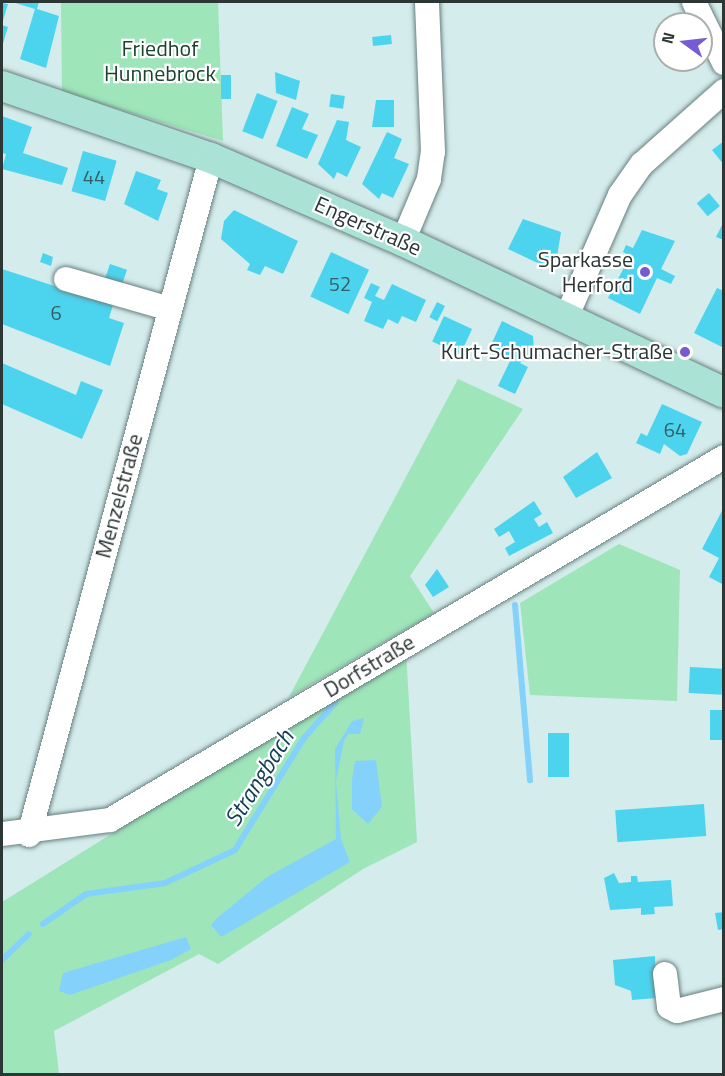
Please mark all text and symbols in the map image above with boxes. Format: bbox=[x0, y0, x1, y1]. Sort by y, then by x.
north arrow bbox=[653, 12, 713, 72]
text: N bbox=[655, 29, 681, 46]
park label: Friedhof Hunnebrock bbox=[104, 35, 216, 86]
house number: 44 bbox=[83, 164, 105, 188]
street label: Engerstraße bbox=[310, 191, 426, 261]
place label: Sparkasse Herford bbox=[538, 246, 633, 298]
marker: Sparkasse Herford bbox=[638, 265, 652, 279]
house number: 52 bbox=[329, 271, 351, 295]
house number: 6 bbox=[50, 300, 62, 324]
place label: Kurt-Schumacher-Straße bbox=[441, 339, 673, 365]
marker: Kurt-Schumacher-Straße bbox=[678, 345, 692, 359]
house number: 64 bbox=[664, 417, 686, 441]
street label: Menzelstraße bbox=[90, 431, 148, 561]
street label: Dorfstraße bbox=[319, 629, 419, 703]
water label: Strangbach bbox=[218, 725, 300, 831]

